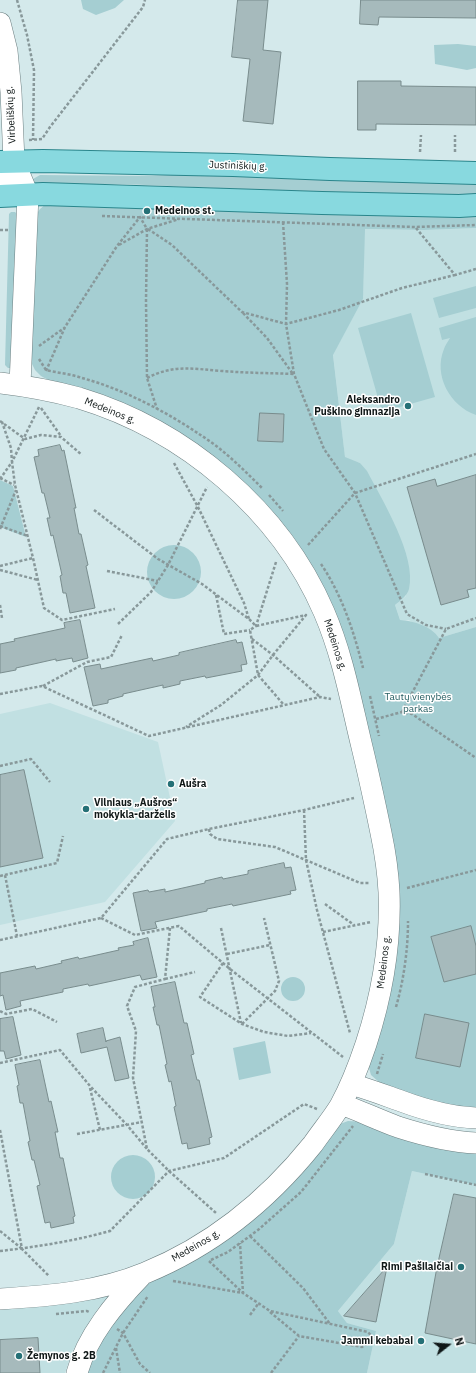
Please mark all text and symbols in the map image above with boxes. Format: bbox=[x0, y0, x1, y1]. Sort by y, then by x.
street label: Virbeliškių g. bbox=[4, 86, 18, 144]
street label: Justiniškių g. bbox=[209, 159, 267, 173]
place label: Medeinos st. bbox=[155, 205, 214, 217]
marker: Medeinos st. bbox=[142, 206, 152, 216]
place label: Aleksandro Puškino gimnazija bbox=[314, 394, 400, 418]
street label: Medeinos g. bbox=[83, 395, 137, 427]
marker: Aleksandro Puškino gimnazija bbox=[403, 401, 413, 411]
street label: Medeinos g. bbox=[321, 617, 349, 673]
park label: Tautų vienybės parkas bbox=[384, 691, 452, 714]
place label: Aušra bbox=[179, 778, 206, 790]
marker: Aušra bbox=[166, 779, 176, 789]
place label: Vilniaus „Aušros“ mokykla-darželis bbox=[94, 797, 177, 820]
marker: Vilniaus „Aušros“ mokykla-darželis bbox=[81, 804, 91, 814]
street label: Medeinos g. bbox=[375, 934, 393, 990]
street label: Medeinos g. bbox=[170, 1227, 222, 1265]
place label: Rimi Pašilaičiai bbox=[381, 1261, 453, 1273]
marker: Rimi Pašilaičiai bbox=[456, 1262, 466, 1272]
north arrow bbox=[428, 1325, 468, 1365]
place label: Jammi kebabai bbox=[341, 1335, 413, 1347]
marker: Jammi kebabai bbox=[416, 1336, 426, 1346]
text: N bbox=[452, 1336, 467, 1347]
place label: Žemynos g. 2B bbox=[27, 1350, 96, 1362]
marker: Žemynos g. 2B bbox=[14, 1351, 24, 1361]

